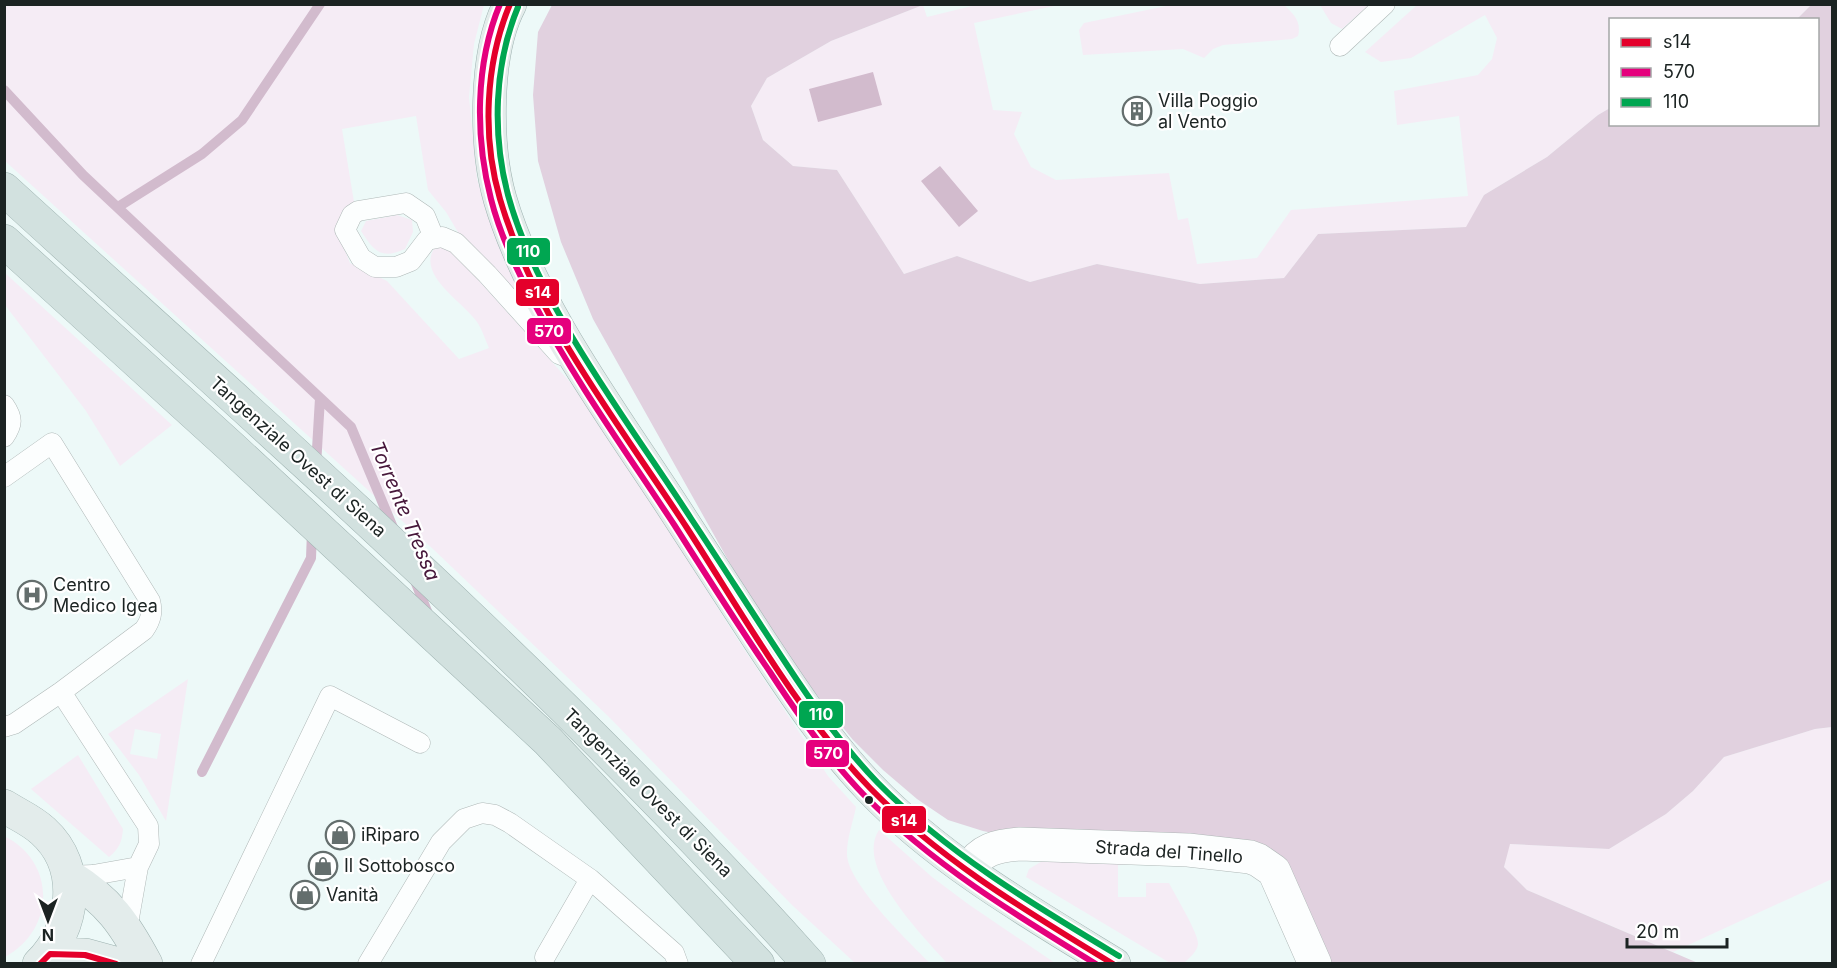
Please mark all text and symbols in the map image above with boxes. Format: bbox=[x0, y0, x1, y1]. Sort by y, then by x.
legend bbox=[1609, 18, 1819, 126]
text: s14 bbox=[1663, 31, 1691, 52]
text: 570 bbox=[1663, 61, 1695, 82]
place label: Villa Poggio al Vento bbox=[1158, 90, 1258, 132]
text: 110 bbox=[1663, 91, 1689, 112]
building icon: Villa Poggio al Vento bbox=[1121, 95, 1153, 127]
line badge: 110 bbox=[506, 237, 551, 266]
text: 110 bbox=[516, 241, 541, 261]
line badge: s14 bbox=[515, 278, 560, 307]
text: s14 bbox=[525, 282, 552, 302]
line badge: 570 bbox=[526, 317, 572, 345]
text: 570 bbox=[534, 321, 564, 341]
street label: Tangenziale Ovest di Siena bbox=[206, 372, 391, 541]
water label: Torrente Tressa bbox=[365, 438, 445, 584]
place label: Centro Medico Igea bbox=[53, 574, 158, 616]
hospital icon: Centro Medico Igea bbox=[16, 579, 48, 611]
line badge: 110 bbox=[798, 700, 844, 729]
street label: Tangenziale Ovest di Siena bbox=[560, 704, 737, 881]
text: 110 bbox=[809, 704, 834, 724]
line badge: 570 bbox=[805, 739, 850, 768]
text: 570 bbox=[813, 743, 843, 763]
unlabelled marker bbox=[863, 794, 875, 806]
line badge: s14 bbox=[881, 805, 927, 834]
text: s14 bbox=[891, 810, 918, 830]
shop icon: iRiparo bbox=[324, 819, 356, 851]
place label: iRiparo bbox=[361, 824, 420, 845]
street label: Strada del Tinello bbox=[1094, 836, 1244, 867]
shop icon: Il Sottobosco bbox=[307, 850, 339, 882]
place label: Il Sottobosco bbox=[344, 855, 455, 876]
shop icon: Vanità bbox=[289, 879, 321, 911]
place label: Vanità bbox=[326, 884, 379, 905]
north arrow bbox=[18, 890, 78, 950]
scale bar bbox=[1627, 911, 1728, 949]
text: 20 m bbox=[1636, 921, 1679, 942]
text: N bbox=[42, 925, 54, 945]

